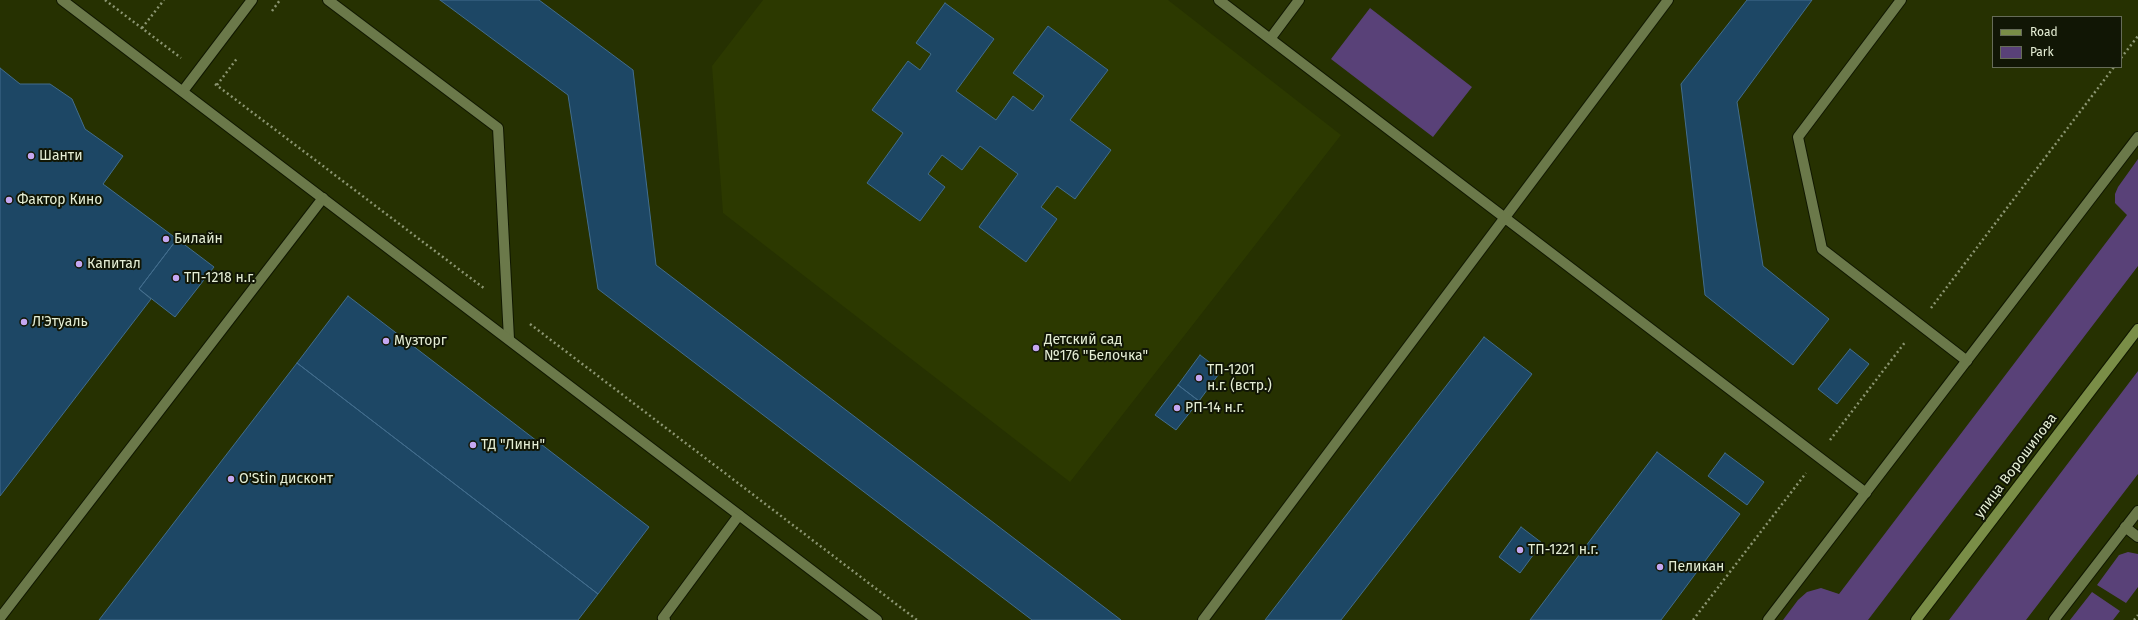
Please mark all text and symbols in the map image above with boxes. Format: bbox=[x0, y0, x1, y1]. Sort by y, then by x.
legend bbox=[1992, 16, 2122, 68]
text: Road bbox=[2030, 25, 2058, 39]
text: Park bbox=[2030, 45, 2054, 59]
place label: Шанти bbox=[39, 148, 83, 164]
marker: Шанти bbox=[26, 151, 36, 161]
place label: Фактор Кино bbox=[17, 192, 103, 208]
marker: Фактор Кино bbox=[4, 195, 14, 205]
place label: Билайн bbox=[174, 231, 223, 247]
marker: Билайн bbox=[161, 234, 171, 244]
place label: Капитал bbox=[87, 256, 141, 272]
marker: Капитал bbox=[74, 259, 84, 269]
place label: ТП-1218 н.г. bbox=[184, 270, 255, 286]
marker: ТП-1218 н.г. bbox=[171, 273, 181, 283]
place label: Л'Этуаль bbox=[32, 314, 88, 330]
marker: Л'Этуаль bbox=[19, 317, 29, 327]
place label: Детский сад №176 "Белочка" bbox=[1044, 332, 1148, 364]
place label: Музторг bbox=[394, 333, 447, 349]
marker: Музторг bbox=[381, 336, 391, 346]
marker: Детский сад №176 "Белочка" bbox=[1031, 343, 1041, 353]
place label: ТП-1201 н.г. (встр.) bbox=[1207, 362, 1272, 394]
marker: ТП-1201 н.г. (встр.) bbox=[1194, 373, 1204, 383]
place label: РП-14 н.г. bbox=[1185, 400, 1244, 416]
marker: РП-14 н.г. bbox=[1172, 403, 1182, 413]
street label: улица Ворошилова bbox=[1971, 410, 2061, 522]
place label: ТД "Линн" bbox=[481, 437, 545, 453]
marker: ТД "Линн" bbox=[468, 440, 478, 450]
place label: O'Stin дисконт bbox=[239, 471, 333, 487]
marker: O'Stin дисконт bbox=[226, 474, 236, 484]
place label: ТП-1221 н.г. bbox=[1528, 542, 1598, 558]
marker: ТП-1221 н.г. bbox=[1515, 545, 1525, 555]
place label: Пеликан bbox=[1668, 559, 1724, 575]
marker: Пеликан bbox=[1655, 562, 1665, 572]

